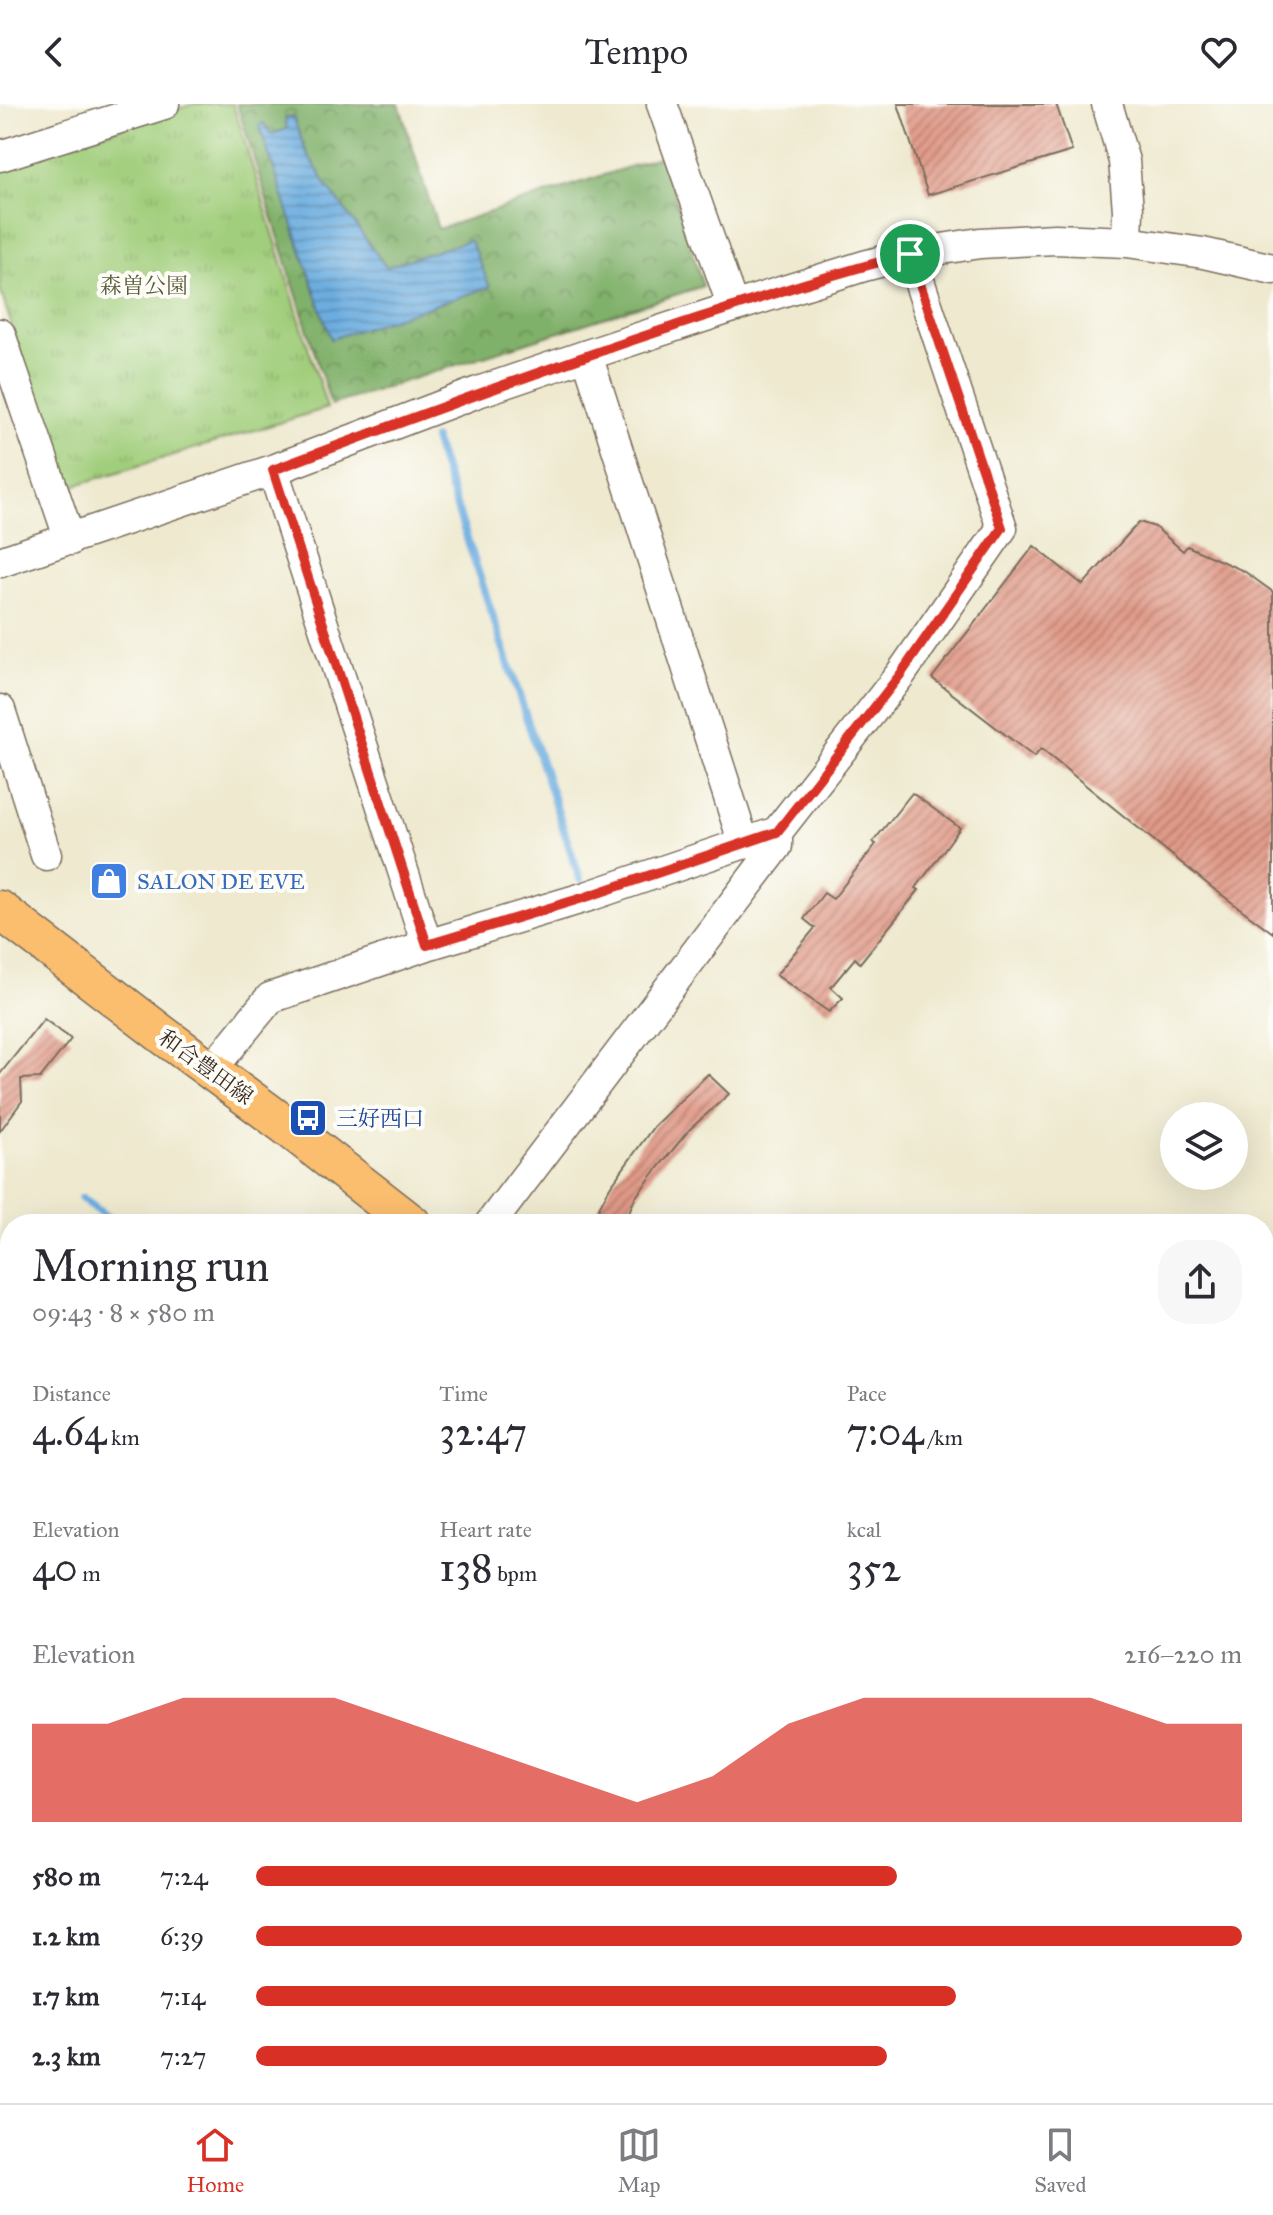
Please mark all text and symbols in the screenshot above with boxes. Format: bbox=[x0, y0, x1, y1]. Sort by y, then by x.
icon: back bbox=[32, 30, 76, 74]
text: Tempo bbox=[585, 30, 688, 74]
icon: heart bbox=[1197, 30, 1241, 74]
pin bbox=[876, 220, 944, 288]
icon: arrive bbox=[888, 232, 932, 276]
park label: 森曽公園 bbox=[100, 272, 188, 299]
shop icon: SALON DE EVE bbox=[88, 860, 130, 902]
place label: SALON DE EVE bbox=[137, 868, 305, 895]
street label: 和合豊田線 bbox=[154, 1024, 258, 1110]
bus stop icon: 三好西口 bbox=[287, 1097, 329, 1139]
map controls bbox=[1160, 1102, 1248, 1190]
button: layers bbox=[1160, 1102, 1248, 1190]
place label: 三好西口 bbox=[336, 1105, 424, 1132]
text: Morning run bbox=[32, 1239, 269, 1293]
button: share bbox=[1158, 1240, 1242, 1324]
text: 09:43 · 8 × 580 m bbox=[32, 1296, 215, 1328]
text: Distance bbox=[32, 1380, 111, 1407]
text: Time bbox=[439, 1380, 488, 1407]
text: Pace bbox=[847, 1380, 887, 1407]
text: 4.64 bbox=[32, 1407, 106, 1456]
text: 32:47 bbox=[439, 1407, 527, 1456]
text: 7:04 bbox=[847, 1407, 924, 1456]
text: km bbox=[106, 1424, 140, 1451]
text: /km bbox=[924, 1424, 963, 1451]
text: Elevation bbox=[32, 1516, 119, 1543]
text: Heart rate bbox=[439, 1516, 532, 1543]
text: kcal bbox=[847, 1516, 881, 1543]
text: 40 bbox=[32, 1543, 78, 1592]
text: 138 bbox=[439, 1543, 492, 1592]
text: 352 bbox=[847, 1543, 901, 1592]
text: m bbox=[78, 1560, 101, 1587]
text: bpm bbox=[492, 1560, 537, 1587]
text: Elevation bbox=[32, 1638, 135, 1670]
text: 216–220 m bbox=[1124, 1638, 1242, 1670]
text: 580 m bbox=[32, 1860, 101, 1892]
text: 7:24 bbox=[160, 1860, 208, 1892]
text: 1.2 km bbox=[32, 1920, 100, 1952]
text: 6:39 bbox=[160, 1920, 204, 1952]
text: 1.7 km bbox=[32, 1980, 100, 2012]
text: 7:14 bbox=[160, 1980, 205, 2012]
text: 2.3 km bbox=[32, 2040, 101, 2072]
text: 7:27 bbox=[160, 2040, 206, 2072]
tab: Home bbox=[187, 2123, 244, 2198]
tab: Map bbox=[617, 2123, 661, 2198]
tab: Saved bbox=[1034, 2123, 1086, 2198]

